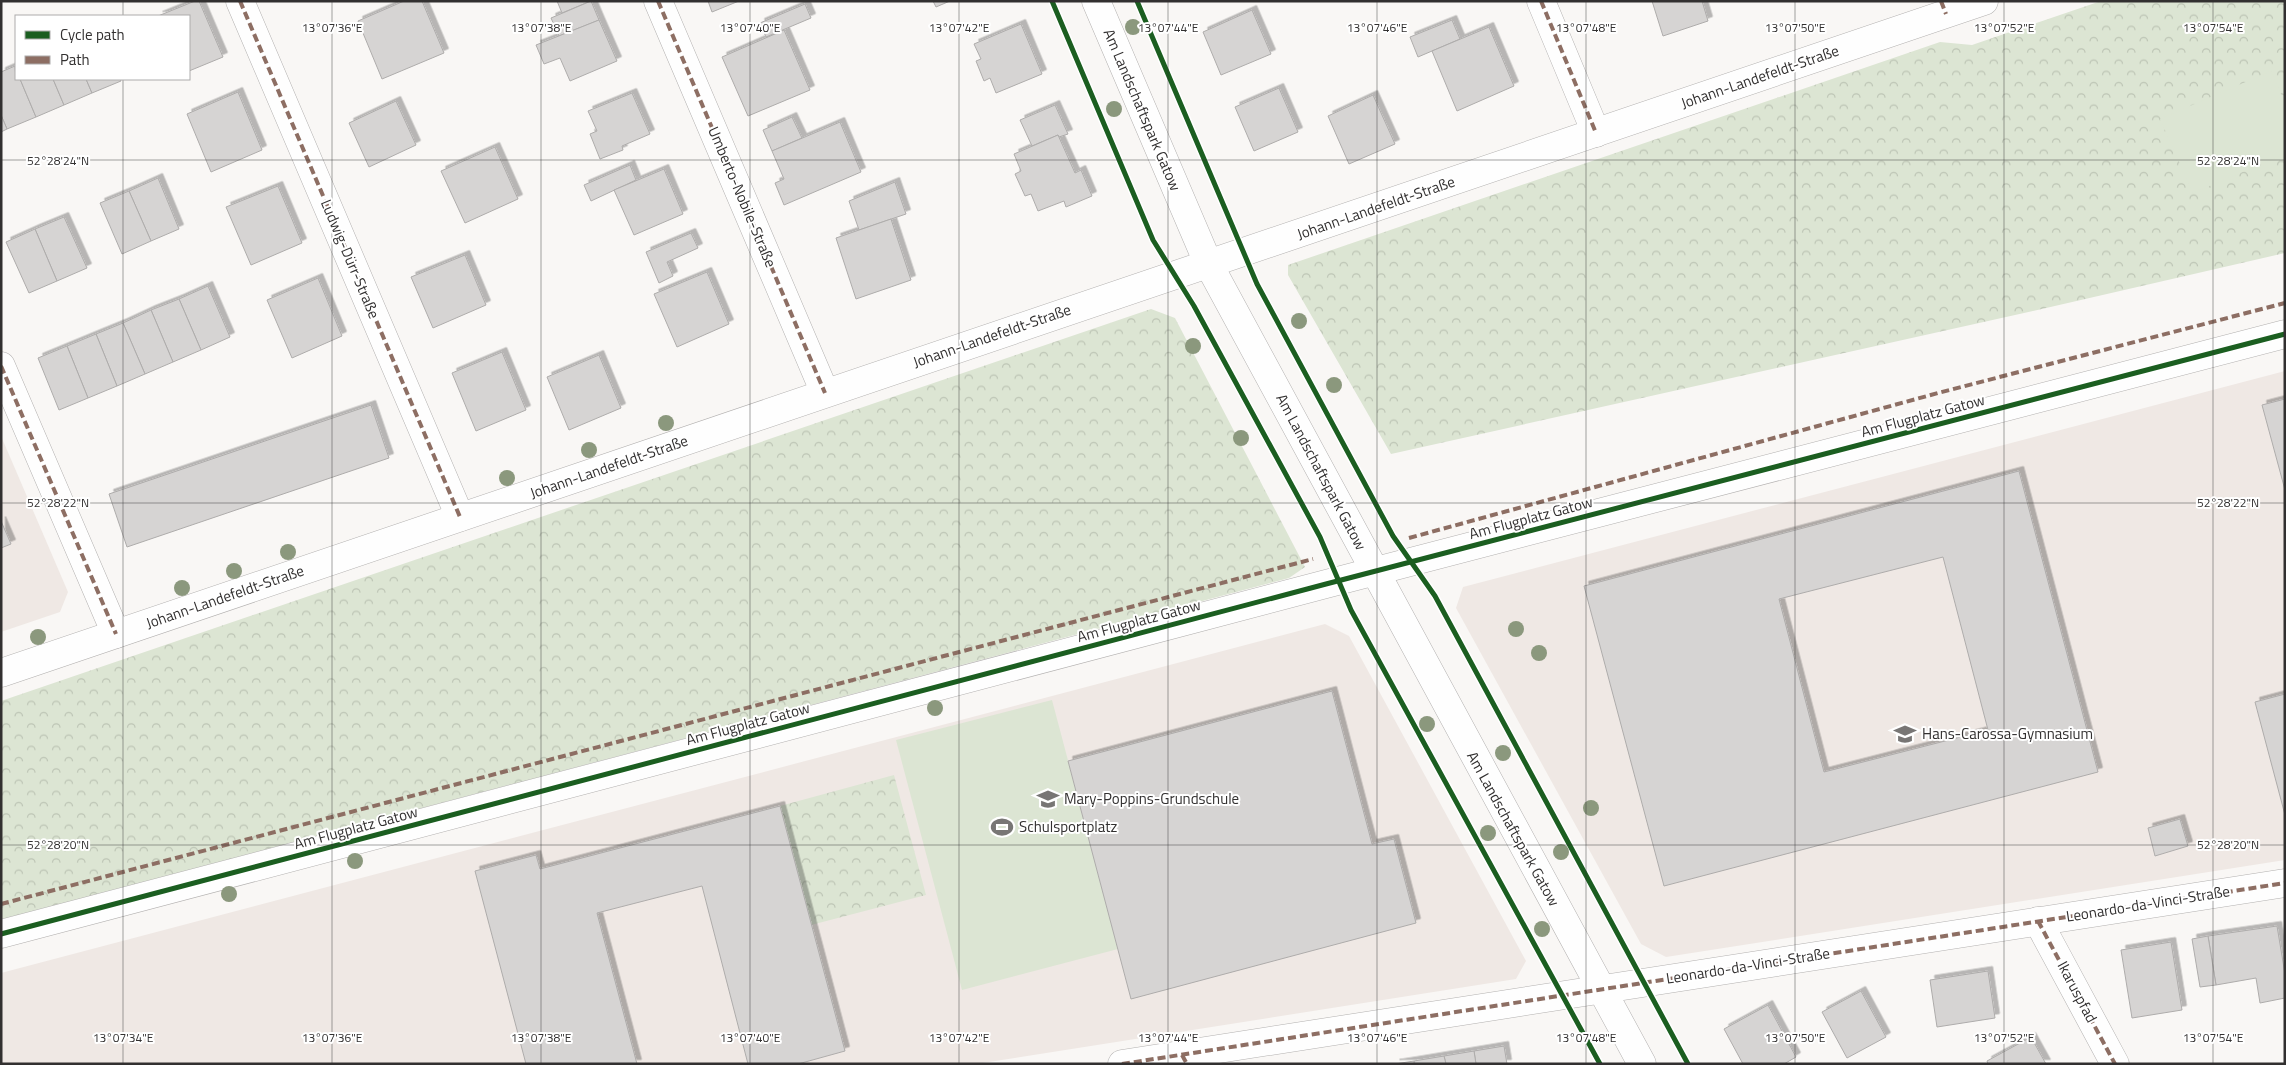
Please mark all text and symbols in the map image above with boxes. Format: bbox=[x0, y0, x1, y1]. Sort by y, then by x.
legend bbox=[15, 15, 190, 80]
text: 13°07'36"E bbox=[302, 18, 363, 37]
text: 13°07'38"E bbox=[511, 18, 572, 37]
text: 13°07'40"E bbox=[720, 18, 781, 37]
text: 13°07'42"E bbox=[929, 18, 990, 37]
text: 13°07'44"E bbox=[1138, 18, 1199, 37]
text: 13°07'46"E bbox=[1347, 18, 1408, 37]
text: 13°07'48"E bbox=[1556, 18, 1617, 37]
text: 13°07'50"E bbox=[1765, 18, 1826, 37]
text: 13°07'52"E bbox=[1974, 18, 2035, 37]
text: 13°07'54"E bbox=[2183, 18, 2244, 37]
text: Cycle path bbox=[60, 23, 125, 46]
street label: Am Landschaftspark Gatow bbox=[1098, 25, 1187, 194]
street label: Johann-Landefeldt-Straße bbox=[1678, 39, 1842, 114]
text: Path bbox=[60, 48, 90, 71]
street label: Umberto-Nobile-Straße bbox=[702, 123, 783, 271]
text: 52°28'24"N bbox=[27, 151, 89, 170]
text: 52°28'24"N bbox=[2197, 151, 2259, 170]
street label: Johann-Landefeldt-Straße bbox=[1294, 170, 1458, 245]
street label: Ludwig-Dürr-Straße bbox=[315, 196, 386, 322]
street label: Johann-Landefeldt-Straße bbox=[910, 298, 1074, 373]
street label: Am Flugplatz Gatow bbox=[1858, 388, 1987, 443]
street label: Am Landschaftspark Gatow bbox=[1270, 389, 1372, 554]
street label: Johann-Landefeldt-Straße bbox=[527, 429, 691, 504]
street label: Am Flugplatz Gatow bbox=[1466, 490, 1595, 545]
text: 52°28'22"N bbox=[27, 493, 89, 512]
text: 52°28'22"N bbox=[2197, 493, 2259, 512]
street label: Johann-Landefeldt-Straße bbox=[143, 559, 307, 634]
street label: Am Flugplatz Gatow bbox=[1074, 593, 1203, 648]
street label: Am Flugplatz Gatow bbox=[683, 696, 812, 751]
school or university icon: Hans-Carossa-Gymnasium bbox=[1892, 721, 1918, 747]
place label: Hans-Carossa-Gymnasium bbox=[1922, 722, 2093, 745]
street label: Am Landschaftspark Gatow bbox=[1461, 747, 1566, 910]
school or university icon: Mary-Poppins-Grundschule bbox=[1035, 786, 1061, 812]
place label: Mary-Poppins-Grundschule bbox=[1064, 787, 1239, 810]
street label: Am Flugplatz Gatow bbox=[291, 800, 420, 855]
sports icon: Schulsportplatz bbox=[989, 814, 1015, 840]
place label: Schulsportplatz bbox=[1019, 815, 1118, 838]
text: 52°28'20"N bbox=[27, 835, 89, 854]
text: 52°28'20"N bbox=[2197, 835, 2259, 854]
street label: Leonardo-da-Vinci-Straße bbox=[2064, 879, 2231, 928]
street label: Leonardo-da-Vinci-Straße bbox=[1664, 941, 1831, 990]
street label: Ikaruspfad bbox=[2052, 957, 2103, 1027]
text: 13°07'34"E bbox=[93, 1028, 154, 1047]
text: 13°07'36"E bbox=[302, 1028, 363, 1047]
text: 13°07'38"E bbox=[511, 1028, 572, 1047]
text: 13°07'40"E bbox=[720, 1028, 781, 1047]
text: 13°07'42"E bbox=[929, 1028, 990, 1047]
text: 13°07'44"E bbox=[1138, 1028, 1199, 1047]
text: 13°07'46"E bbox=[1347, 1028, 1408, 1047]
text: 13°07'48"E bbox=[1556, 1028, 1617, 1047]
text: 13°07'50"E bbox=[1765, 1028, 1826, 1047]
text: 13°07'52"E bbox=[1974, 1028, 2035, 1047]
text: 13°07'54"E bbox=[2183, 1028, 2244, 1047]

